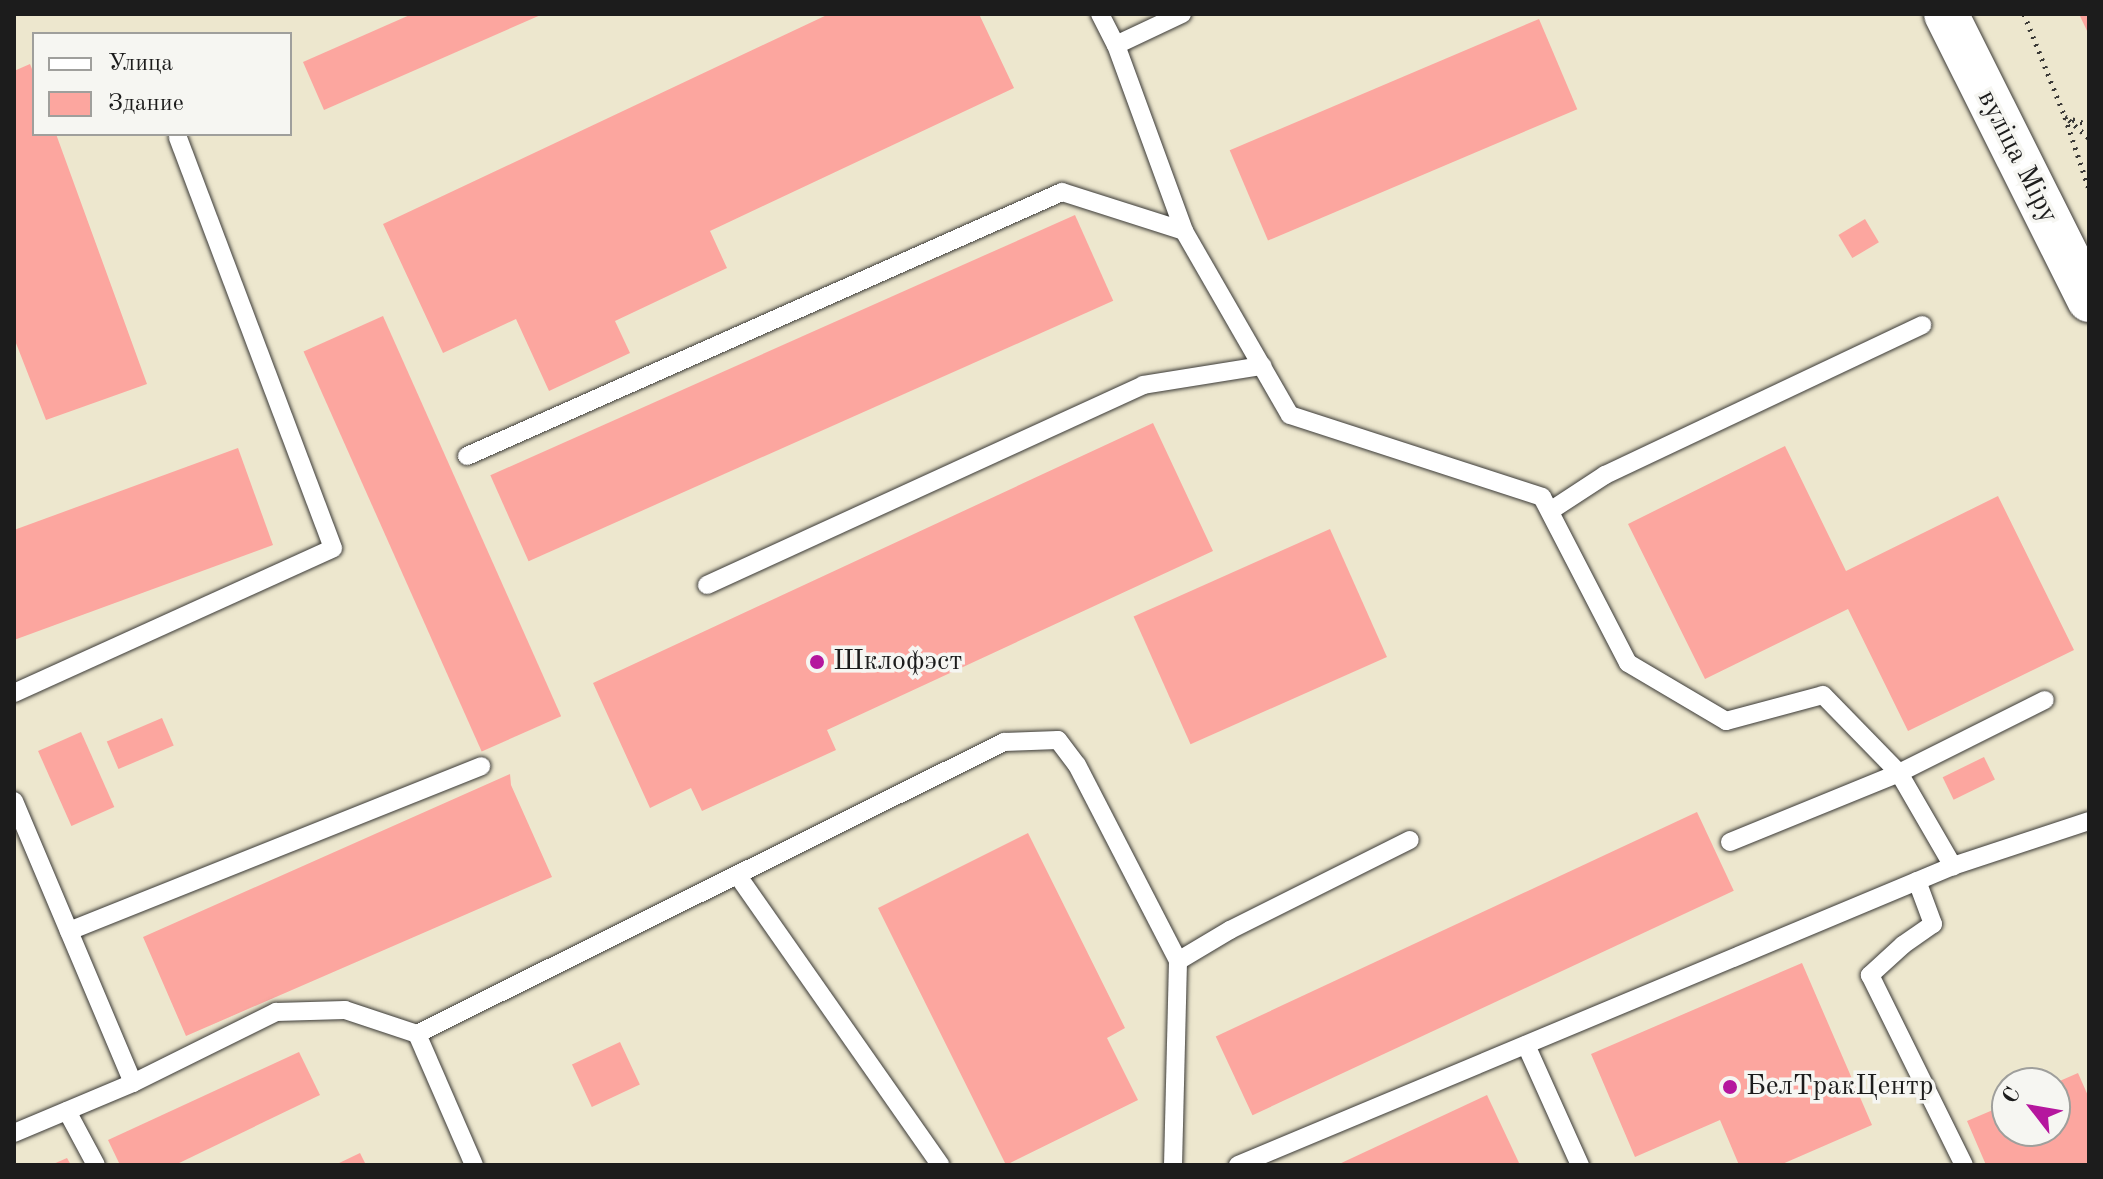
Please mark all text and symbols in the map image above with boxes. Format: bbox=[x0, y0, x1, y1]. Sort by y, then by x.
legend bbox=[32, 32, 292, 136]
text: Улица bbox=[108, 52, 173, 76]
street label: вуліца Міру bbox=[1969, 85, 2065, 229]
text: Здание bbox=[108, 92, 184, 116]
place label: Шклофэст bbox=[833, 645, 962, 679]
marker: Шклофэст bbox=[808, 653, 826, 671]
north arrow bbox=[1991, 1067, 2071, 1147]
place label: БелТракЦентр bbox=[1746, 1070, 1934, 1104]
marker: БелТракЦентр bbox=[1721, 1078, 1739, 1096]
text: С bbox=[1999, 1084, 2025, 1108]

